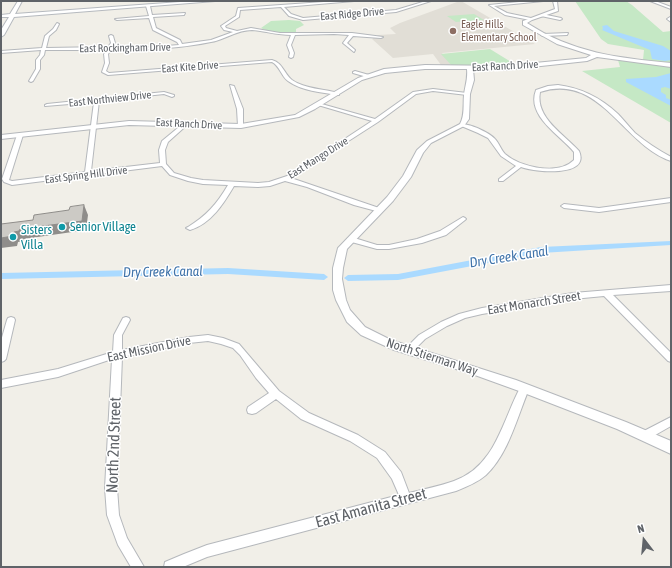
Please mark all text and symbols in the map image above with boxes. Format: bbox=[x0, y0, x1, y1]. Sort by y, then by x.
street label: East Ridge Drive bbox=[320, 5, 384, 23]
place label: Eagle Hills Elementary School bbox=[461, 18, 537, 44]
marker: Eagle Hills Elementary School bbox=[448, 26, 458, 36]
street label: East Rockingham Drive bbox=[79, 41, 171, 55]
street label: East Kite Drive bbox=[161, 58, 219, 76]
street label: East Ranch Drive bbox=[471, 58, 539, 74]
street label: East Northview Drive bbox=[68, 88, 152, 110]
street label: East Ranch Drive bbox=[155, 116, 223, 132]
street label: East Mango Drive bbox=[285, 134, 351, 182]
street label: East Spring Hill Drive bbox=[44, 163, 128, 187]
place label: Senior Village bbox=[70, 219, 136, 235]
place label: Sisters Villa bbox=[21, 222, 52, 253]
marker: Senior Village bbox=[57, 222, 67, 232]
marker: Sisters Villa bbox=[8, 232, 18, 242]
water label: Dry Creek Canal bbox=[468, 242, 550, 272]
water label: Dry Creek Canal bbox=[123, 263, 203, 281]
street label: East Monarch Street bbox=[486, 288, 582, 318]
street label: East Mission Drive bbox=[106, 333, 192, 365]
street label: North Stierman Way bbox=[384, 335, 480, 379]
street label: North 2nd Street bbox=[103, 397, 125, 493]
street label: East Amanita Street bbox=[313, 484, 429, 532]
north arrow bbox=[624, 520, 664, 560]
text: N bbox=[636, 522, 645, 535]

